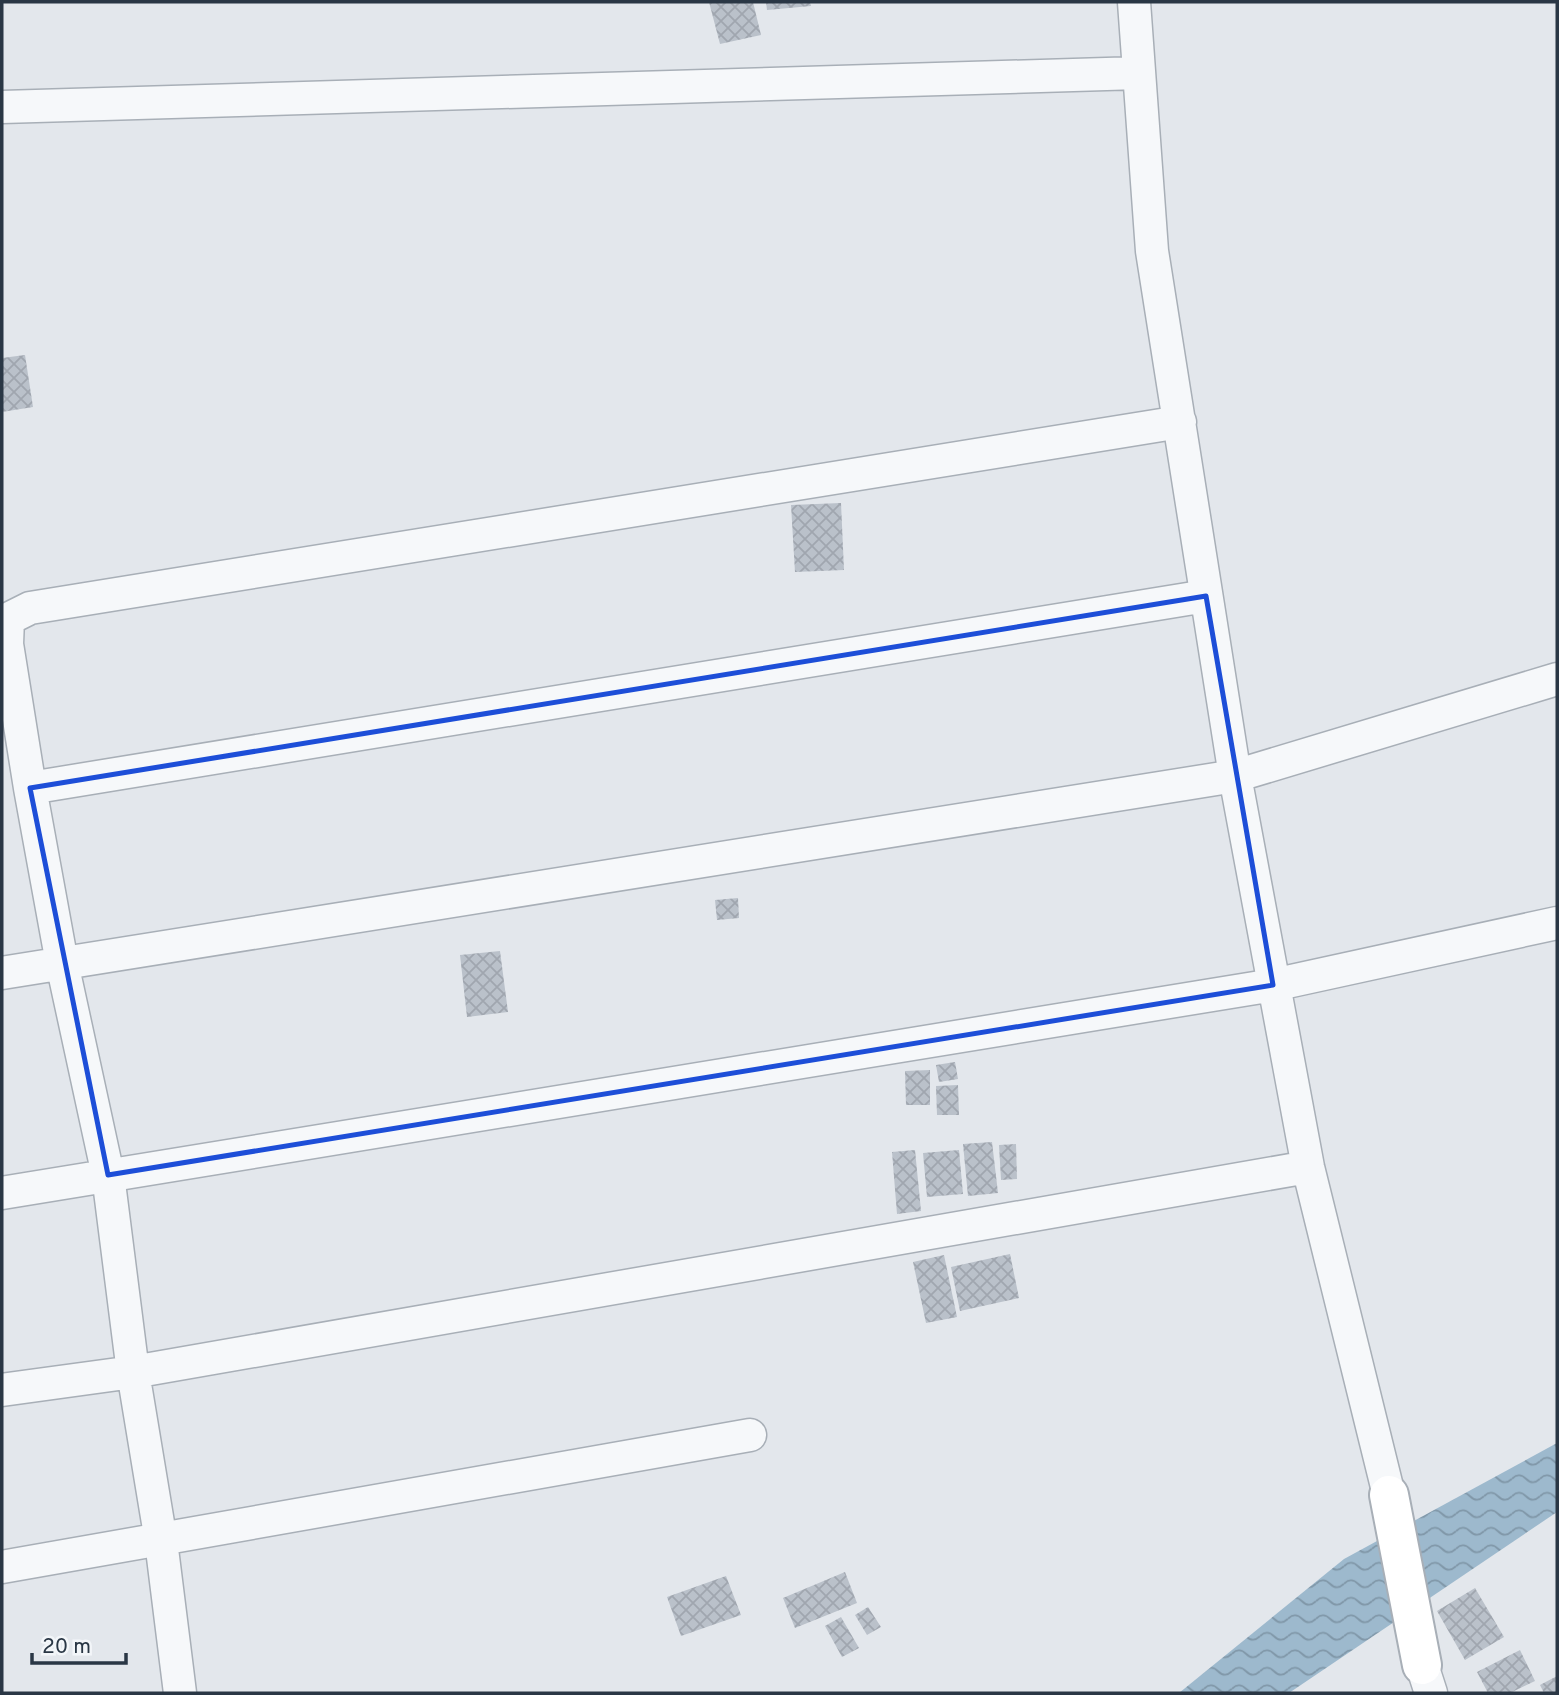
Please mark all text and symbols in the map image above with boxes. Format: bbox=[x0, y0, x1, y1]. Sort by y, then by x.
scale bar bbox=[32, 1622, 126, 1666]
text: 20 m bbox=[42, 1634, 91, 1661]

